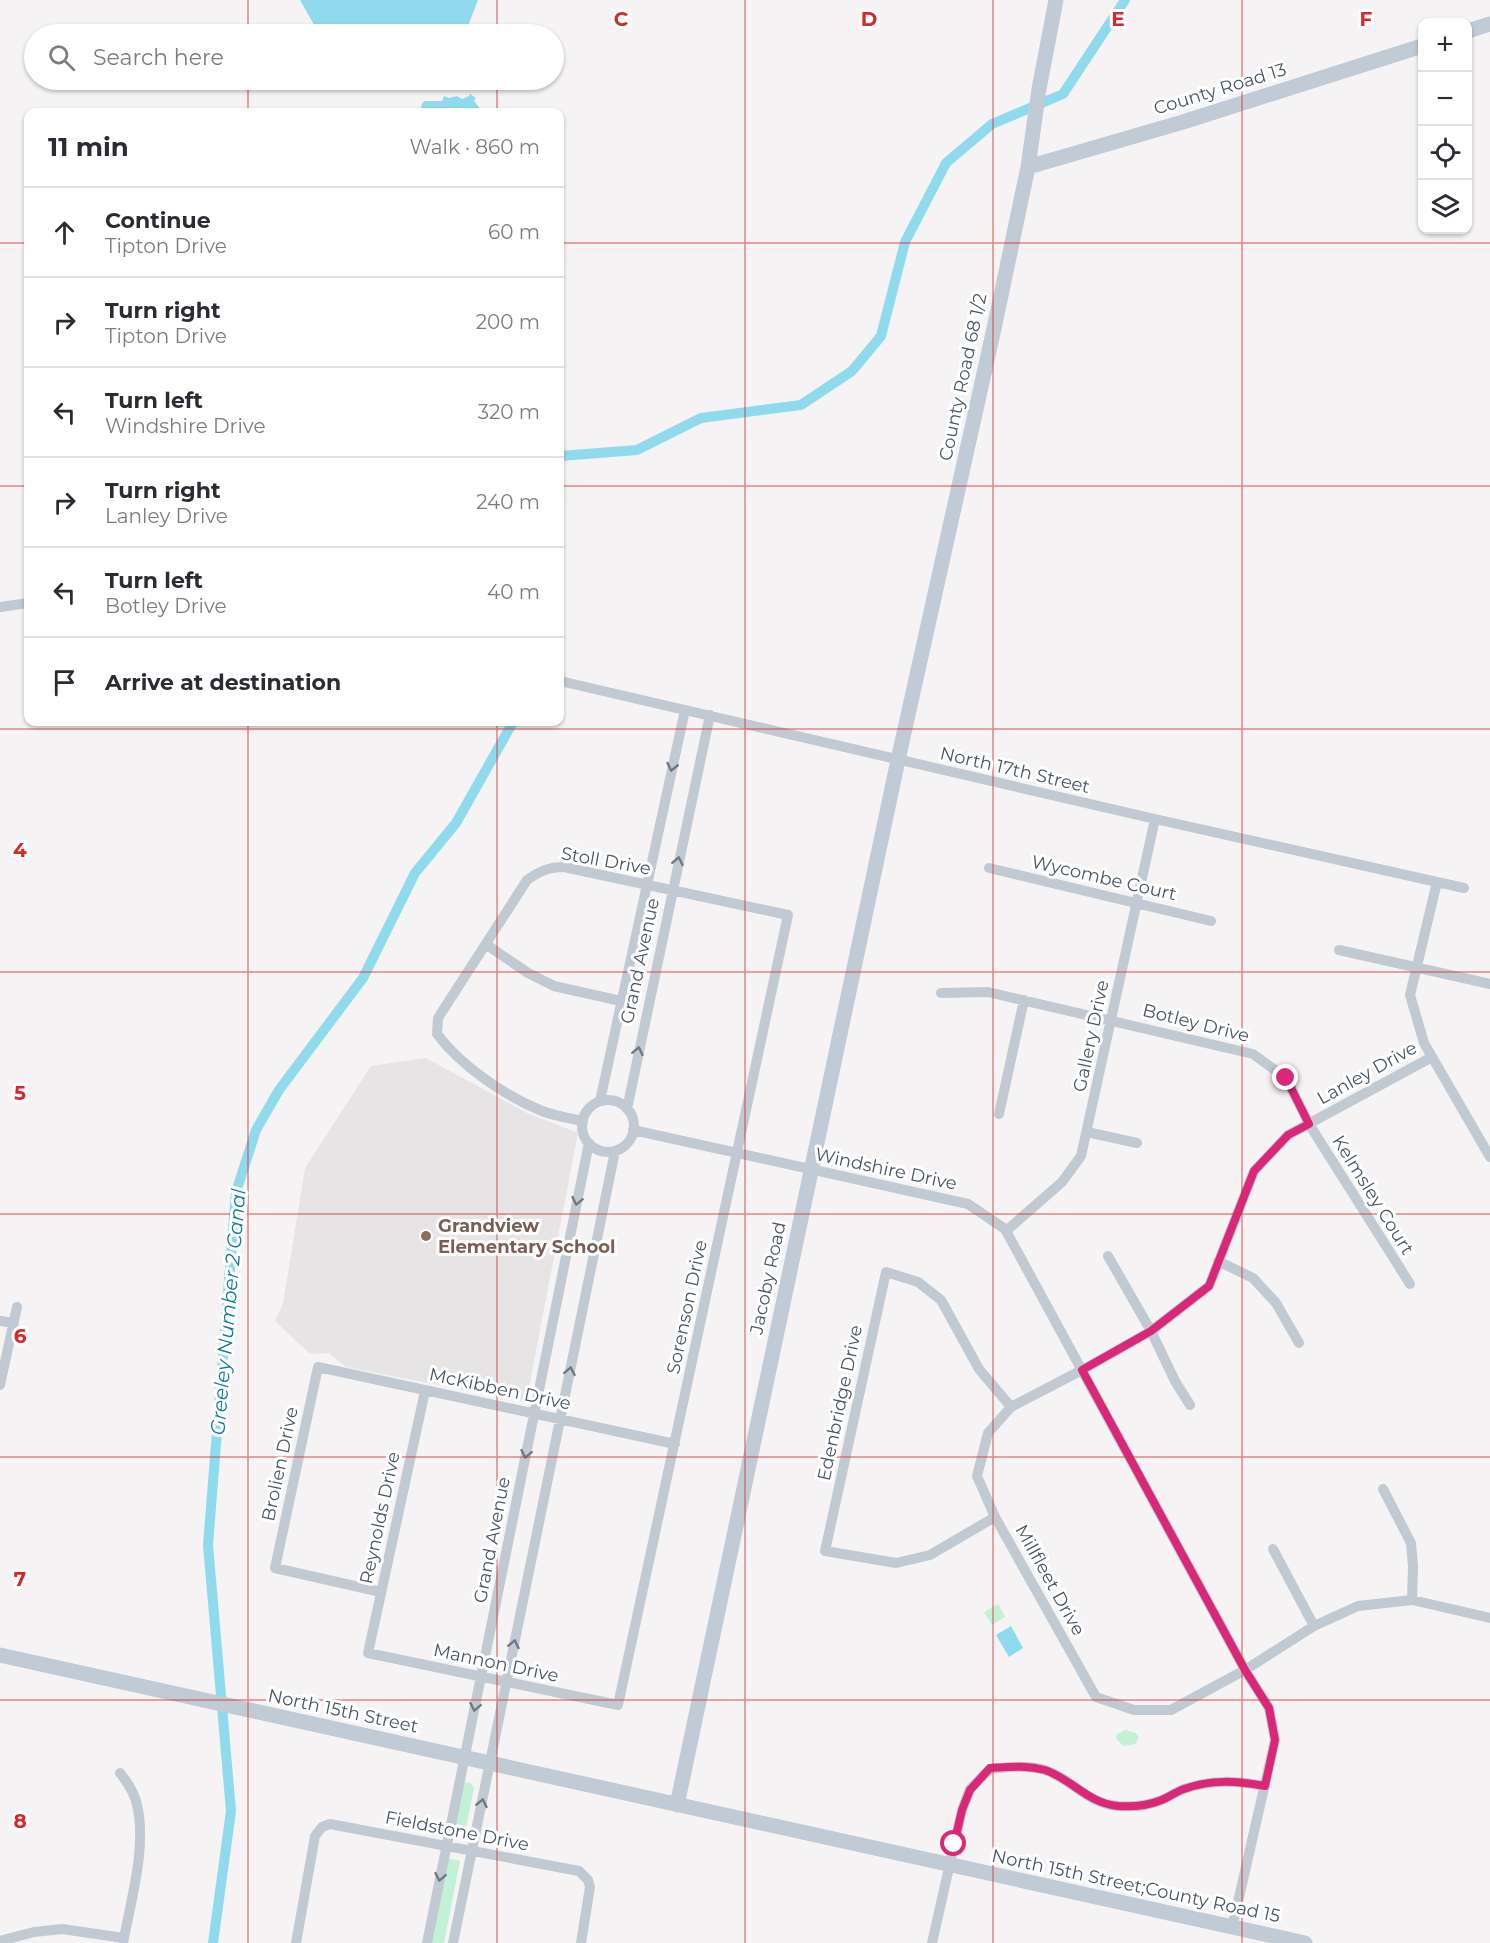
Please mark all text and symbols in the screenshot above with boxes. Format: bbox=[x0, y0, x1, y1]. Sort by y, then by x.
text: C bbox=[614, 7, 629, 31]
text: D bbox=[861, 7, 877, 31]
text: E bbox=[1111, 7, 1125, 31]
text: F bbox=[1360, 7, 1373, 31]
map controls bbox=[1418, 18, 1472, 234]
button: + bbox=[1418, 18, 1472, 72]
search box bbox=[24, 24, 564, 90]
icon: search bbox=[45, 41, 78, 74]
text: Search here bbox=[93, 44, 224, 71]
street label: County Road 13 bbox=[1151, 58, 1289, 120]
button: − bbox=[1418, 72, 1472, 126]
button: locate bbox=[1418, 126, 1472, 180]
text: 11 min bbox=[48, 131, 129, 163]
text: Walk · 860 m bbox=[410, 135, 540, 159]
button: layers bbox=[1418, 180, 1472, 234]
text: Continue bbox=[105, 207, 211, 234]
icon: ahead bbox=[48, 216, 81, 249]
text: 60 m bbox=[488, 220, 540, 244]
text: Tipton Drive bbox=[105, 234, 227, 258]
street label: County Road 68 1/2 bbox=[934, 291, 992, 463]
text: Turn right bbox=[105, 297, 220, 324]
icon: right bbox=[48, 306, 81, 339]
text: 200 m bbox=[476, 310, 540, 334]
text: Tipton Drive bbox=[105, 324, 227, 348]
text: Turn left bbox=[105, 387, 203, 414]
icon: left bbox=[48, 396, 81, 429]
text: 320 m bbox=[478, 400, 540, 424]
text: Windshire Drive bbox=[105, 414, 265, 438]
text: Turn right bbox=[105, 477, 220, 504]
icon: right bbox=[48, 486, 81, 519]
text: 240 m bbox=[476, 490, 540, 514]
text: Lanley Drive bbox=[105, 504, 228, 528]
text: Turn left bbox=[105, 567, 203, 594]
icon: left bbox=[48, 576, 81, 609]
text: 40 m bbox=[487, 580, 540, 604]
text: Botley Drive bbox=[105, 594, 227, 618]
icon: arrive bbox=[48, 666, 81, 699]
text: Arrive at destination bbox=[105, 669, 341, 696]
street label: North 17th Street bbox=[938, 742, 1092, 798]
one-way arrow bbox=[667, 762, 680, 772]
text: 4 bbox=[13, 838, 27, 862]
street label: Stoll Drive bbox=[559, 842, 653, 880]
street label: Wycombe Court bbox=[1029, 851, 1179, 905]
one-way arrow bbox=[671, 856, 684, 866]
street label: Grand Avenue bbox=[616, 896, 664, 1026]
street label: Gallery Drive bbox=[1068, 978, 1114, 1094]
street label: Botley Drive bbox=[1140, 999, 1252, 1047]
street label: Lanley Drive bbox=[1313, 1037, 1421, 1109]
one-way arrow bbox=[631, 1047, 644, 1057]
route end bbox=[1272, 1064, 1298, 1090]
text: 5 bbox=[14, 1081, 26, 1105]
street label: Kelmsley Court bbox=[1327, 1131, 1419, 1259]
street label: Windshire Drive bbox=[813, 1143, 959, 1195]
water label: Greeley Number 2 Canal bbox=[205, 1187, 251, 1436]
one-way arrow bbox=[571, 1195, 584, 1205]
place label: Grandview Elementary School bbox=[438, 1215, 615, 1258]
street label: Jacoby Road bbox=[745, 1220, 791, 1337]
marker: Grandview Elementary School bbox=[419, 1229, 433, 1243]
street label: Sorenson Drive bbox=[662, 1238, 712, 1376]
street label: Edenbridge Drive bbox=[813, 1323, 867, 1483]
text: 6 bbox=[14, 1324, 27, 1348]
street label: McKibben Drive bbox=[427, 1363, 573, 1415]
one-way arrow bbox=[563, 1366, 576, 1376]
street label: Brolien Drive bbox=[257, 1405, 303, 1523]
one-way arrow bbox=[520, 1448, 533, 1458]
street label: Reynolds Drive bbox=[355, 1450, 405, 1586]
street label: Grand Avenue bbox=[469, 1475, 515, 1605]
street label: Millfleet Drive bbox=[1010, 1521, 1090, 1639]
text: 7 bbox=[14, 1567, 26, 1591]
street label: Mannon Drive bbox=[431, 1639, 561, 1687]
one-way arrow bbox=[507, 1639, 520, 1649]
street label: North 15th Street bbox=[266, 1684, 420, 1738]
one-way arrow bbox=[469, 1701, 482, 1711]
one-way arrow bbox=[475, 1799, 488, 1809]
street label: Fieldstone Drive bbox=[383, 1806, 531, 1856]
text: 8 bbox=[13, 1809, 27, 1833]
route start bbox=[940, 1830, 966, 1856]
street label: North 15th Street;County Road 15 bbox=[990, 1845, 1282, 1927]
one-way arrow bbox=[434, 1871, 447, 1881]

